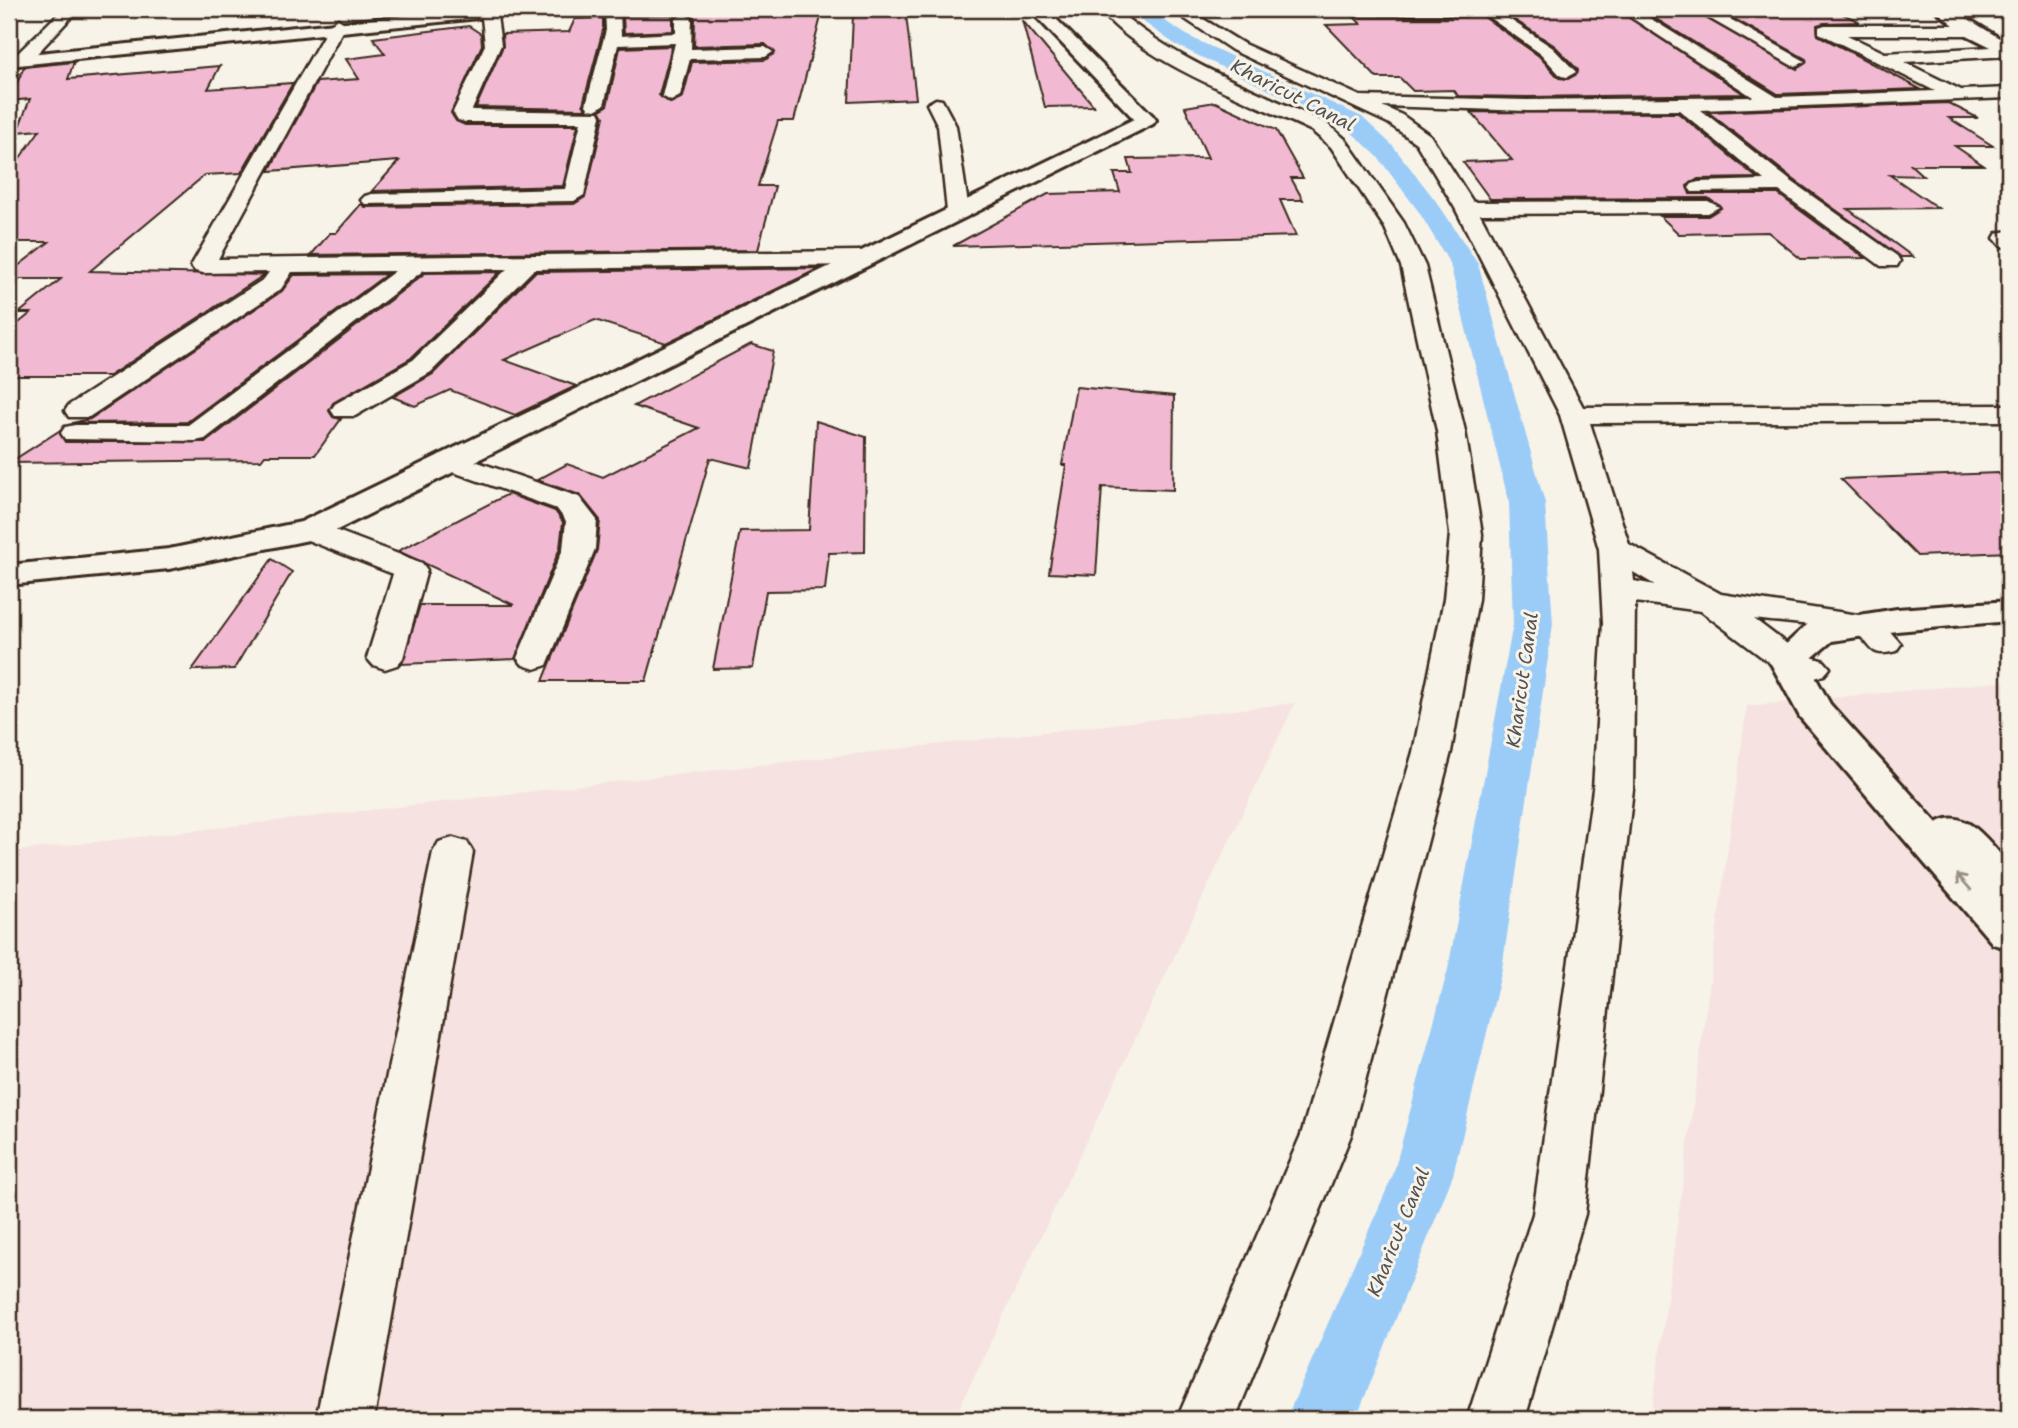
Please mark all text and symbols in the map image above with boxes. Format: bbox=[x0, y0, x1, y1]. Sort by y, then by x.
water label: Kharicut Canal bbox=[1226, 53, 1360, 137]
water label: Kharicut Canal bbox=[1500, 611, 1544, 749]
one-way arrow bbox=[1956, 873, 1972, 891]
water label: Kharicut Canal bbox=[1361, 1164, 1435, 1300]

